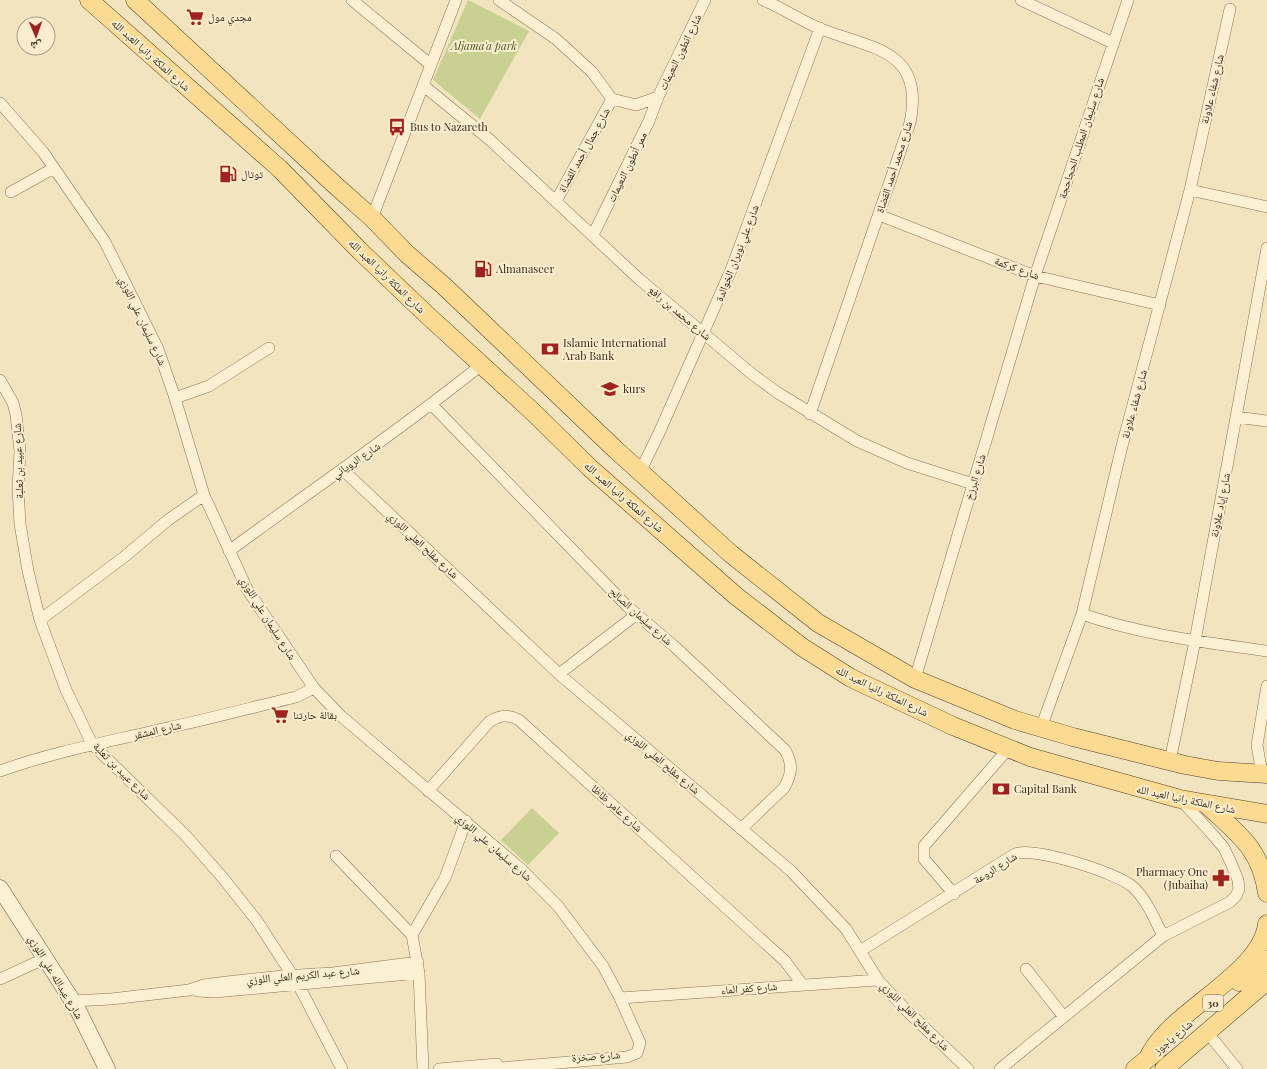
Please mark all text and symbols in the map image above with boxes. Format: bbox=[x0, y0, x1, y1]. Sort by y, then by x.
supermarket icon: مجدي مول bbox=[185, 7, 205, 27]
place label: مجدي مول bbox=[208, 9, 252, 26]
street label: شارع انطون النعيمات bbox=[655, 11, 704, 92]
street label: شارع الملكة رانيا العبد الله bbox=[109, 15, 194, 94]
north arrow bbox=[16, 16, 56, 56]
text: ش bbox=[30, 38, 42, 54]
park label: Aljama'a park bbox=[450, 38, 517, 53]
street label: شارع شفاء علاونة bbox=[1196, 53, 1227, 125]
street label: شارع سليمان المطلب الحجاحجة bbox=[1054, 75, 1107, 200]
street label: شارع جمال أحمد القضاة bbox=[554, 105, 613, 195]
bus stop icon: Bus to Nazareth bbox=[387, 117, 407, 137]
place label: Bus to Nazareth bbox=[410, 119, 488, 134]
street label: شارع محمد أحمد القضاة bbox=[872, 119, 915, 215]
street label: ممر أنطون النعيمات bbox=[603, 129, 650, 204]
fuel station icon: توتال bbox=[218, 164, 238, 184]
place label: توتال bbox=[241, 166, 264, 181]
street label: شارع علي نويران الخوالدة bbox=[711, 202, 764, 304]
street label: شارع الملكة رانيا العبد الله bbox=[346, 235, 429, 316]
street label: شارع كركمة bbox=[993, 252, 1042, 283]
fuel station icon: Almanaseer bbox=[473, 259, 493, 279]
place label: Almanaseer bbox=[495, 261, 554, 276]
street label: شارع سليمان علي اللوزي bbox=[115, 274, 171, 368]
street label: شارع محمد بن رافع bbox=[646, 282, 715, 343]
place label: Islamic International Arab Bank bbox=[562, 335, 666, 363]
bank icon: Islamic International Arab Bank bbox=[540, 339, 560, 359]
street label: شارع شفاء علاونة bbox=[1117, 368, 1150, 440]
school or university icon: kurs bbox=[600, 379, 620, 399]
place label: kurs bbox=[623, 381, 645, 396]
street label: شارع عبيد بن ثعلبة bbox=[9, 423, 26, 499]
street label: شارع الروياني bbox=[329, 438, 384, 483]
street label: شارع البرزخ bbox=[960, 452, 989, 502]
street label: شارع الملكة رانيا العبد الله bbox=[581, 458, 667, 536]
street label: شارع إياد علاونة bbox=[1206, 471, 1234, 539]
street label: شارع مفلح العلي اللوزي bbox=[383, 508, 462, 583]
street label: شارع سليمان علي اللوزي bbox=[235, 573, 300, 664]
street label: شارع سليمان الصالح bbox=[607, 583, 676, 648]
street label: شارع الملكة رانيا العبد الله bbox=[833, 662, 931, 719]
supermarket icon: بقالة حارتنا bbox=[270, 705, 290, 725]
place label: بقالة حارتنا bbox=[293, 707, 337, 722]
street label: شارع المشقر bbox=[130, 717, 183, 743]
street label: شارع مفلح العلي اللوزي bbox=[622, 726, 703, 798]
street label: شارع عبيد بن ثعلبة bbox=[90, 739, 154, 803]
bank icon: Capital Bank bbox=[991, 779, 1011, 799]
street label: شارع عامر ظاظا bbox=[588, 781, 646, 835]
place label: Capital Bank bbox=[1014, 781, 1077, 796]
street label: شارع الملكة رانيا العبد الله bbox=[1135, 781, 1237, 816]
street label: شارع سليمان علي اللوزي bbox=[452, 809, 536, 885]
street label: شارع الروعة bbox=[970, 848, 1019, 887]
place label: Pharmacy One (Jubaiha) bbox=[1136, 864, 1208, 892]
pharmacy icon: Pharmacy One (Jubaiha) bbox=[1211, 868, 1231, 888]
street label: شارع عبدالله علي اللوزي bbox=[24, 932, 87, 1022]
street label: شارع عبد الكريم العلي اللوزي bbox=[246, 962, 360, 989]
street label: شارع كفر الماء bbox=[720, 978, 778, 997]
street label: شارع مفلح العلي اللوزي bbox=[876, 978, 953, 1055]
road number: 30 bbox=[1203, 995, 1223, 1011]
street label: شارع ياجوز bbox=[1149, 1016, 1195, 1058]
street label: شارع صخرة bbox=[571, 1046, 621, 1065]

